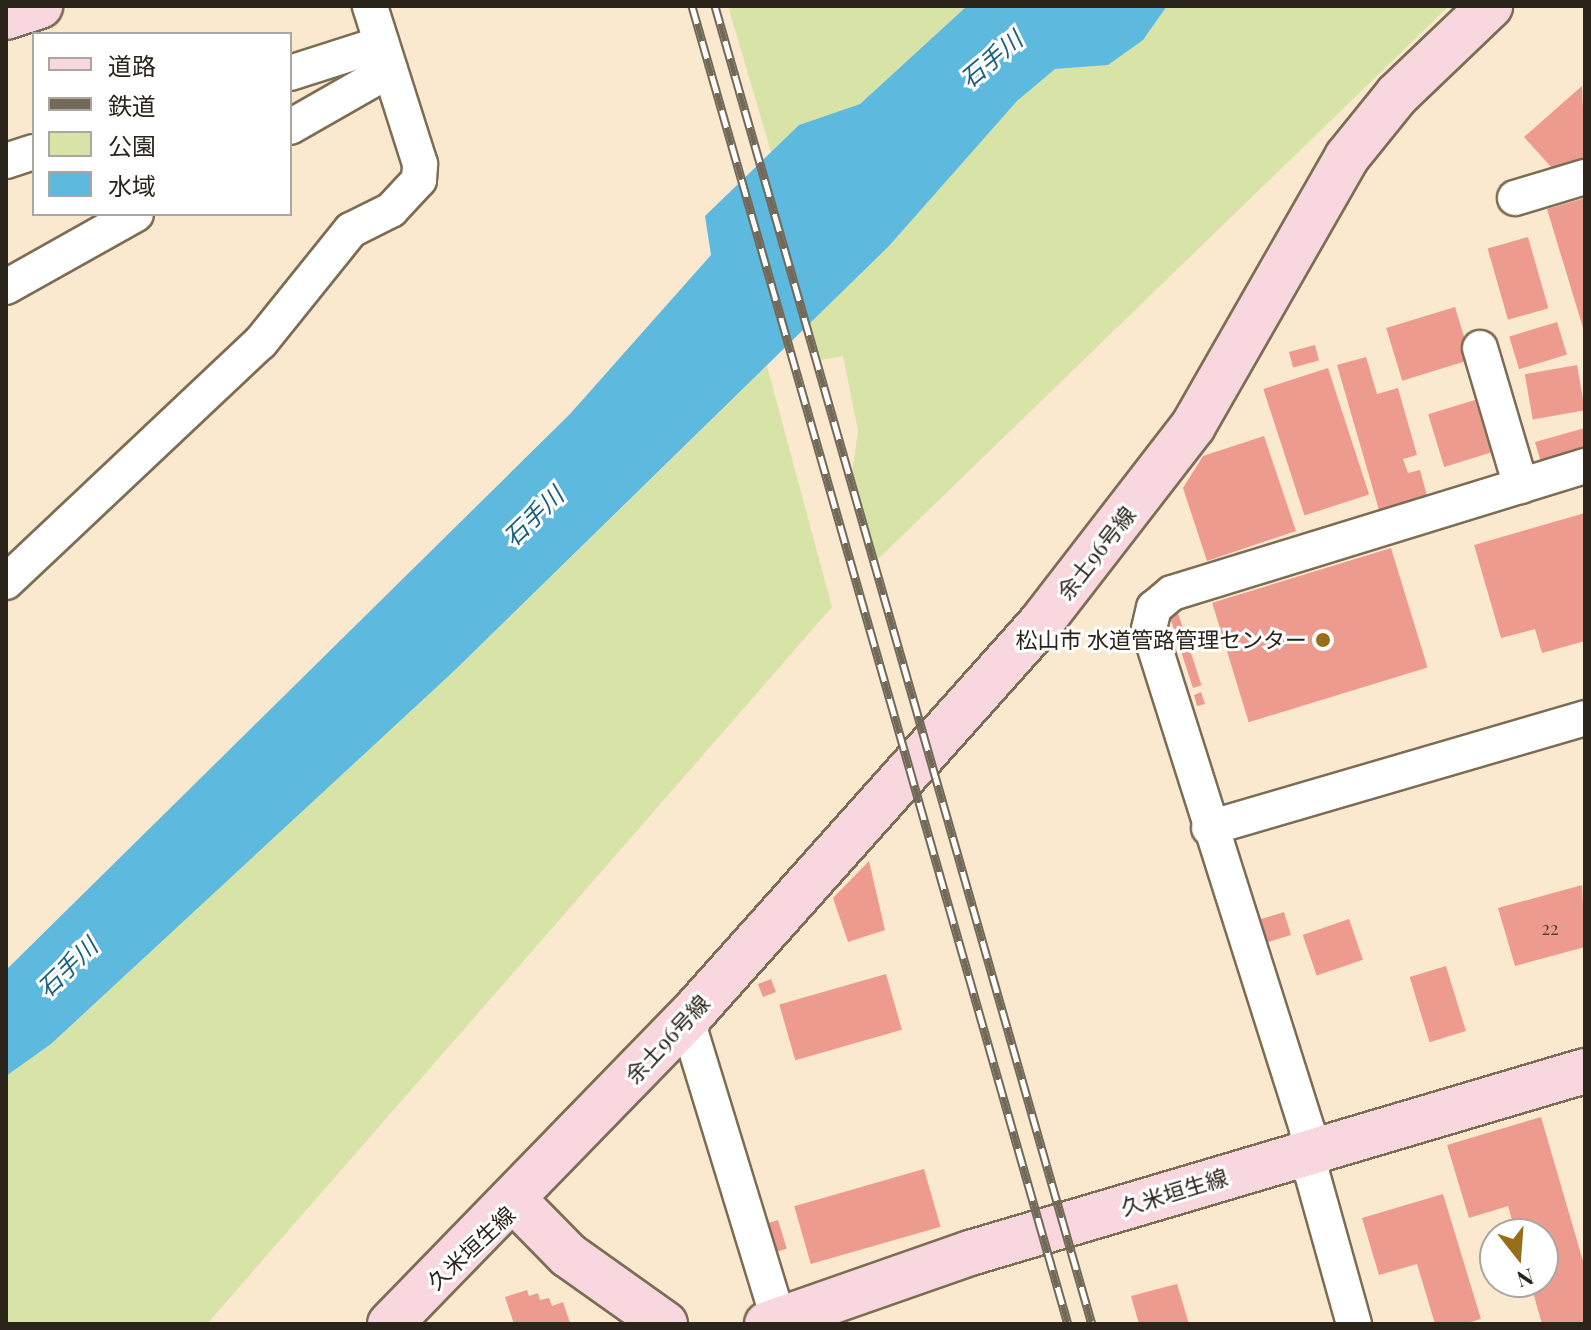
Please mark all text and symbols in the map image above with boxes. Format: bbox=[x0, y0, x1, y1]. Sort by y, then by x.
water label: 石手川 bbox=[954, 25, 1028, 93]
legend bbox=[32, 32, 292, 216]
text: 道路 bbox=[108, 49, 156, 81]
text: 鉄道 bbox=[108, 89, 156, 121]
text: 公園 bbox=[108, 129, 156, 161]
text: 水域 bbox=[108, 169, 156, 201]
water label: 石手川 bbox=[497, 481, 569, 551]
street label: 余土96号線 bbox=[1052, 501, 1140, 605]
place label: 松山市 水道管路管理センター bbox=[1016, 627, 1307, 653]
marker: 松山市 水道管路管理センター bbox=[1314, 631, 1332, 649]
house number: 22 bbox=[1541, 917, 1559, 939]
water label: 石手川 bbox=[31, 932, 103, 1002]
street label: 余土96号線 bbox=[620, 990, 714, 1088]
street label: 久米垣生線 bbox=[1118, 1163, 1230, 1221]
street label: 久米垣生線 bbox=[422, 1201, 520, 1295]
north arrow bbox=[1479, 1218, 1559, 1298]
text: N bbox=[1513, 1262, 1537, 1296]

